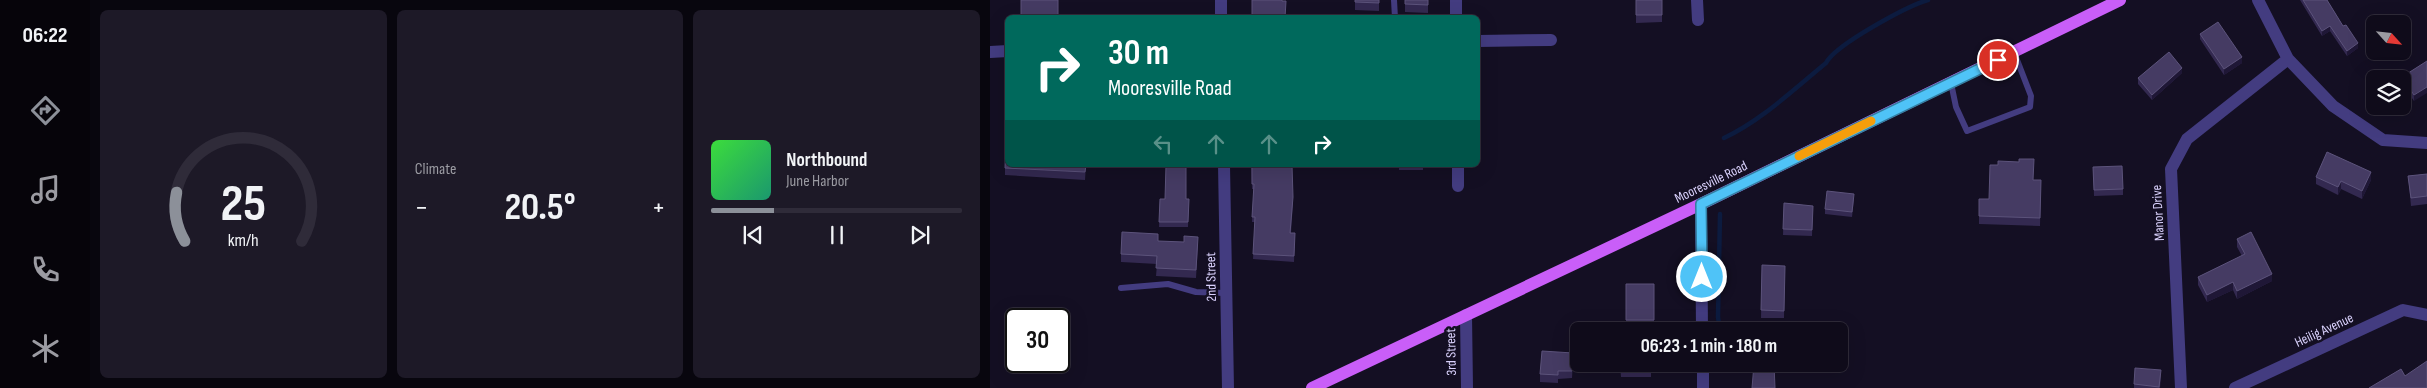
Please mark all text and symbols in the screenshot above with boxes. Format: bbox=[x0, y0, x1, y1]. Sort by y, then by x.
north arrow bbox=[2366, 15, 2411, 60]
map controls bbox=[2366, 15, 2411, 115]
text: 06:22 bbox=[22, 22, 68, 49]
text: 30 m bbox=[1108, 32, 1169, 75]
icon: right bbox=[1025, 35, 1090, 100]
pin bbox=[1977, 39, 2019, 81]
icon: arrive bbox=[1984, 46, 2012, 74]
button: layers bbox=[2366, 70, 2411, 115]
text: Mooresville Road bbox=[1108, 75, 1232, 102]
icon: directions bbox=[28, 93, 63, 128]
icon: left bbox=[1149, 130, 1177, 158]
icon: ahead bbox=[1202, 130, 1230, 158]
icon: ahead bbox=[1255, 130, 1283, 158]
icon: right bbox=[1308, 130, 1336, 158]
text: Northbound bbox=[786, 149, 867, 172]
street label: Mooresville Road bbox=[1672, 157, 1750, 207]
text: Climate bbox=[415, 160, 456, 179]
icon: music bbox=[28, 172, 63, 207]
text: June Harbor bbox=[786, 172, 849, 191]
text: 25 bbox=[221, 173, 266, 236]
street label: Manor Drive bbox=[2148, 184, 2168, 242]
text: 20.5° bbox=[504, 185, 576, 230]
text: − bbox=[415, 191, 428, 224]
text: + bbox=[652, 191, 665, 224]
icon: previous bbox=[739, 221, 767, 249]
icon: pause bbox=[823, 221, 851, 249]
icon: next bbox=[906, 221, 934, 249]
text: km/h bbox=[228, 230, 259, 251]
position arrow bbox=[1675, 250, 1727, 302]
icon: phone bbox=[28, 252, 63, 287]
street label: 2nd Street bbox=[1202, 252, 1220, 302]
speed limit sign: 30 bbox=[1005, 308, 1070, 373]
street label: Heilig Avenue bbox=[2292, 309, 2356, 351]
street label: 3rd Street bbox=[1442, 328, 1460, 376]
icon: climate bbox=[28, 331, 63, 366]
text: 06:23 · 1 min · 180 m bbox=[1641, 335, 1777, 358]

